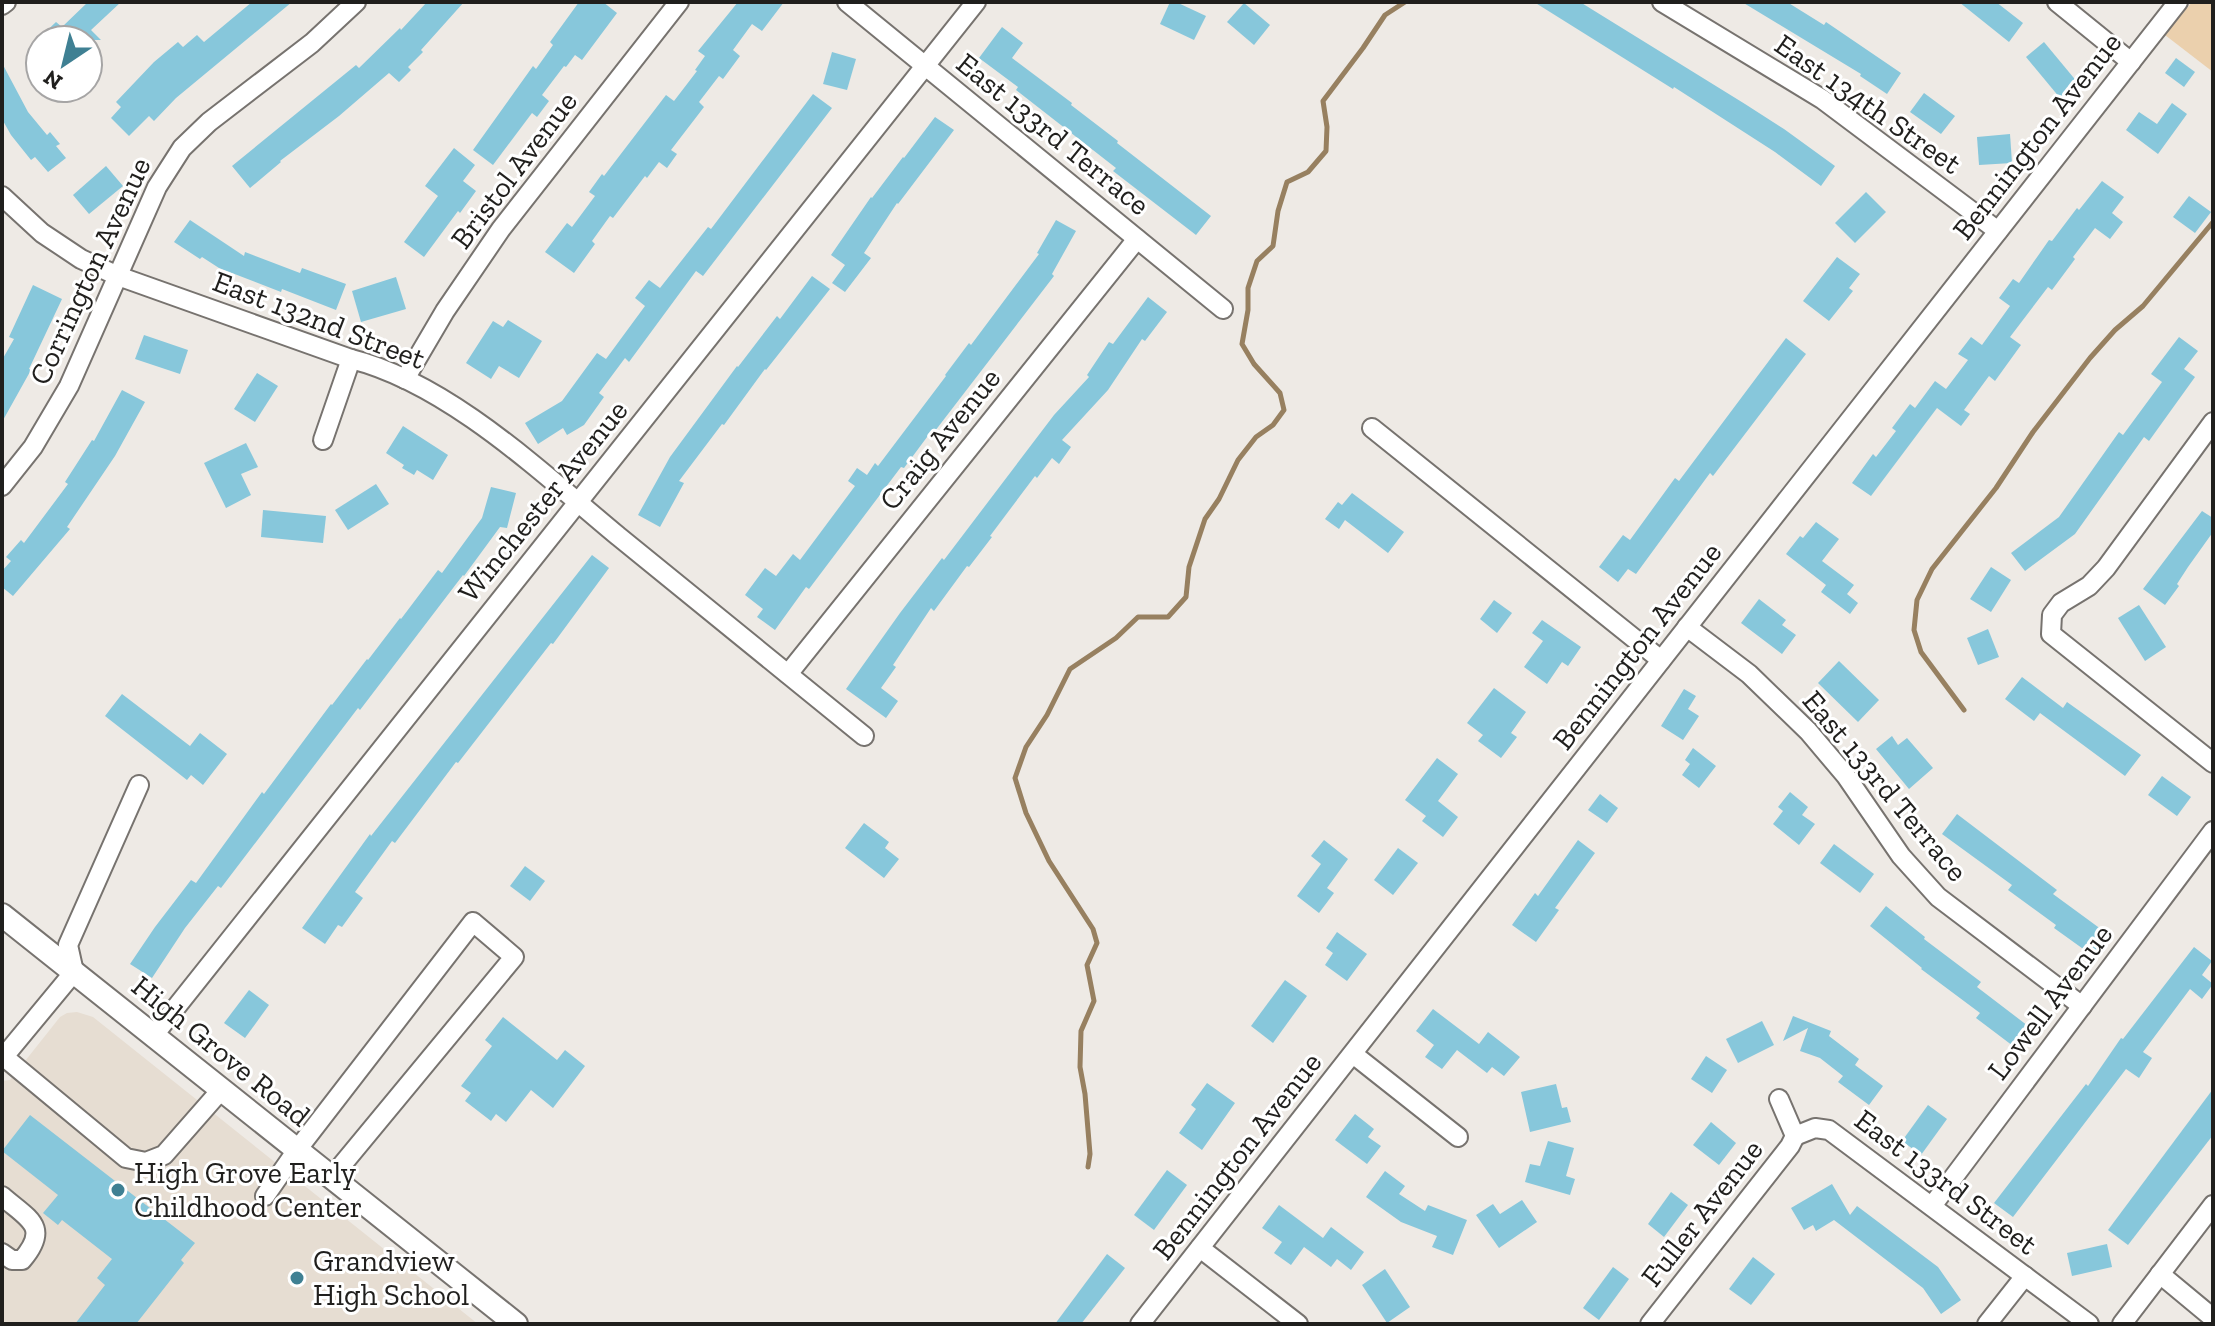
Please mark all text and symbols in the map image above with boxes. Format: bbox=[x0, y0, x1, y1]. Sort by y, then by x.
north arrow bbox=[24, 24, 104, 104]
street label: Bennington Avenue bbox=[1945, 25, 2129, 247]
street label: East 134th Street bbox=[1768, 26, 1968, 182]
street label: East 133rd Terrace bbox=[949, 45, 1157, 223]
text: N bbox=[38, 64, 67, 96]
street label: Bristol Avenue bbox=[443, 84, 585, 256]
street label: Corrington Avenue bbox=[22, 152, 158, 390]
street label: East 132nd Street bbox=[208, 263, 430, 377]
street label: Craig Avenue bbox=[872, 361, 1008, 517]
street label: Winchester Avenue bbox=[451, 393, 635, 609]
street label: Bennington Avenue bbox=[1545, 535, 1729, 757]
street label: East 133rd Terrace bbox=[1795, 683, 1975, 889]
street label: Lowell Avenue bbox=[1980, 917, 2120, 1087]
street label: High Grove Road bbox=[124, 968, 318, 1134]
street label: Bennington Avenue bbox=[1145, 1045, 1329, 1267]
street label: East 133rd Street bbox=[1848, 1102, 2044, 1262]
street label: Fuller Avenue bbox=[1633, 1132, 1771, 1294]
place label: High Grove Early Childhood Center bbox=[134, 1155, 362, 1225]
marker: High Grove Early Childhood Center bbox=[109, 1181, 127, 1199]
place label: Grandview High School bbox=[313, 1243, 469, 1313]
marker: Grandview High School bbox=[288, 1269, 306, 1287]

